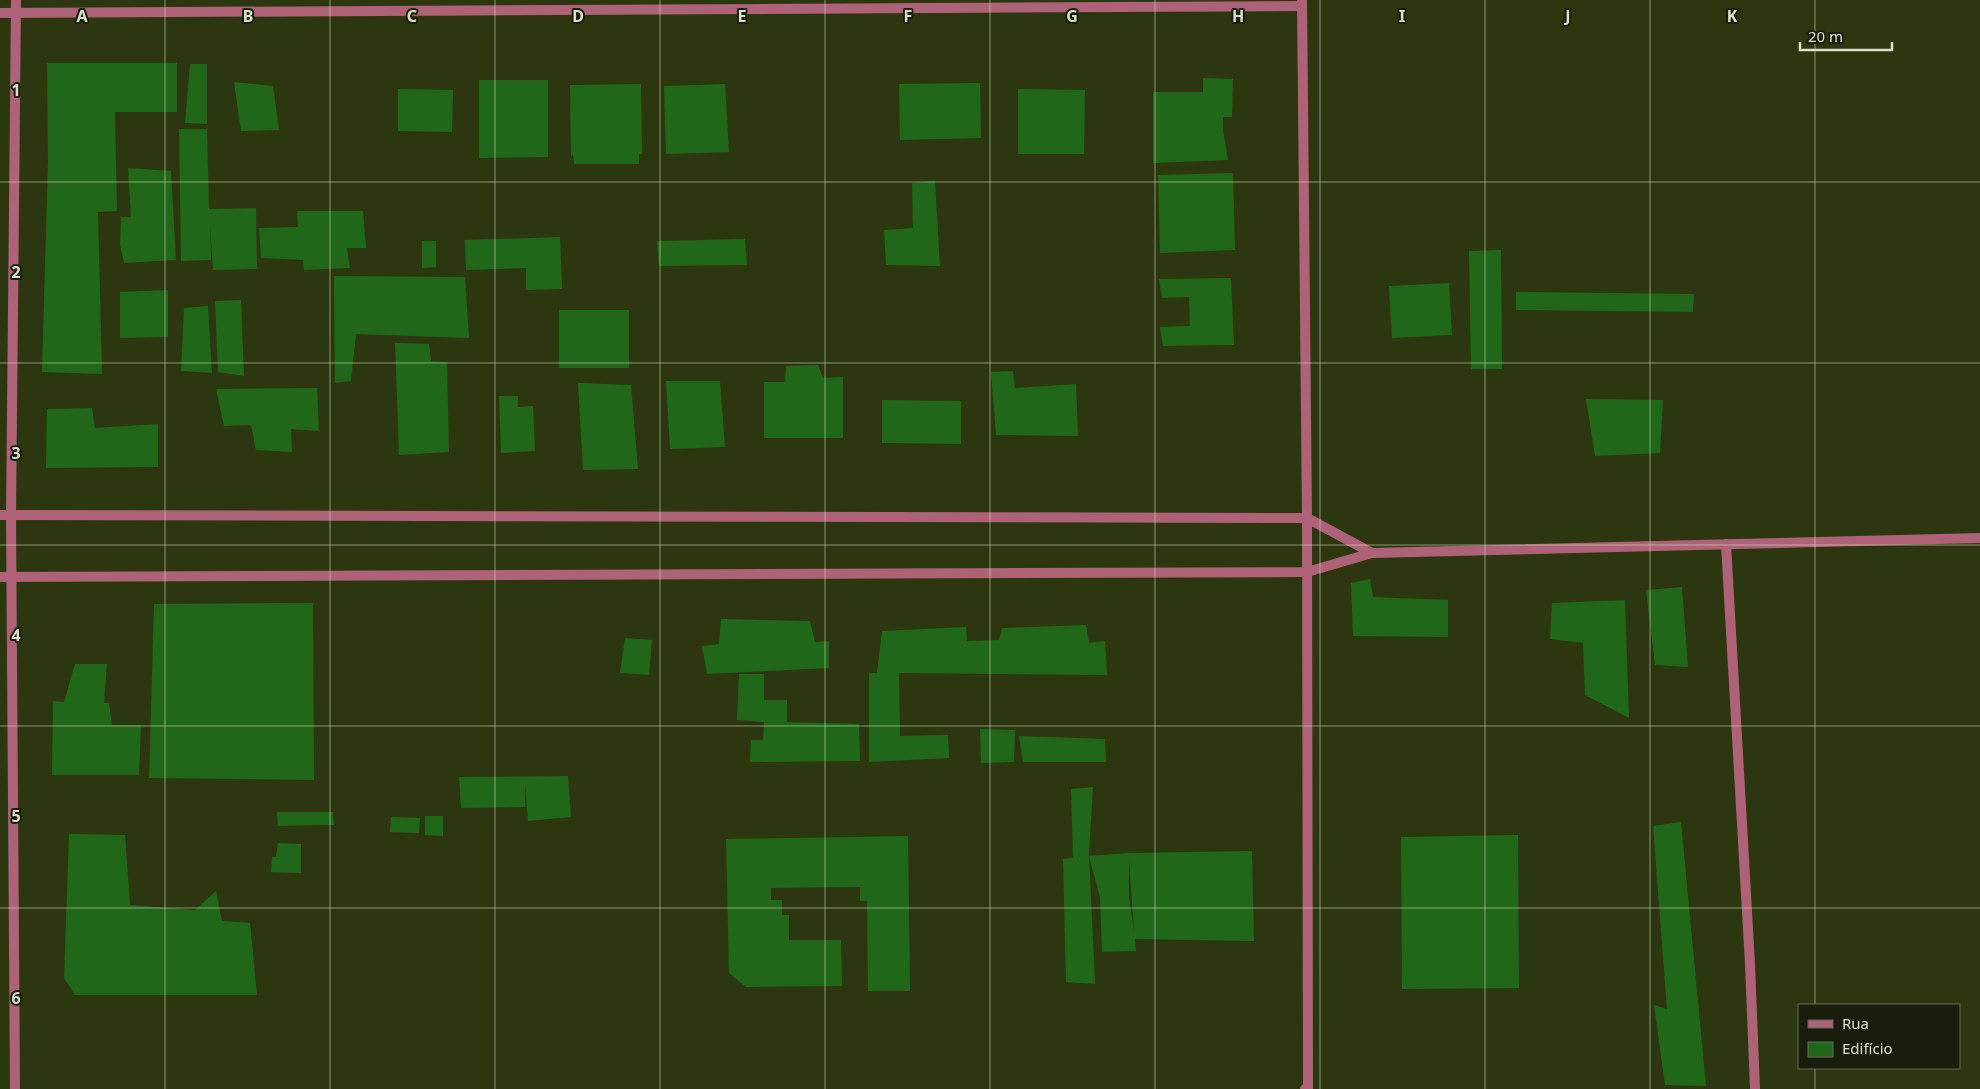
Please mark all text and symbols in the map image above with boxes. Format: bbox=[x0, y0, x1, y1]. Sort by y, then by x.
text: A bbox=[76, 5, 88, 27]
text: B bbox=[243, 5, 253, 27]
text: C bbox=[407, 5, 417, 27]
text: D bbox=[572, 5, 584, 27]
text: E bbox=[738, 5, 747, 27]
text: F bbox=[904, 5, 912, 27]
text: G bbox=[1066, 5, 1078, 27]
text: H bbox=[1232, 5, 1244, 27]
text: I bbox=[1399, 5, 1405, 27]
text: J bbox=[1563, 5, 1571, 27]
text: K bbox=[1727, 5, 1738, 27]
scale bar bbox=[1800, 20, 1892, 52]
text: 20 m bbox=[1808, 26, 1843, 46]
text: 1 bbox=[11, 79, 21, 101]
text: 2 bbox=[11, 261, 21, 283]
text: 3 bbox=[11, 442, 21, 464]
text: 4 bbox=[11, 624, 21, 646]
text: 5 bbox=[11, 805, 21, 827]
text: 6 bbox=[11, 987, 21, 1009]
legend bbox=[1798, 1004, 1960, 1069]
text: Rua bbox=[1842, 1013, 1869, 1033]
text: Edifício bbox=[1842, 1038, 1893, 1058]

